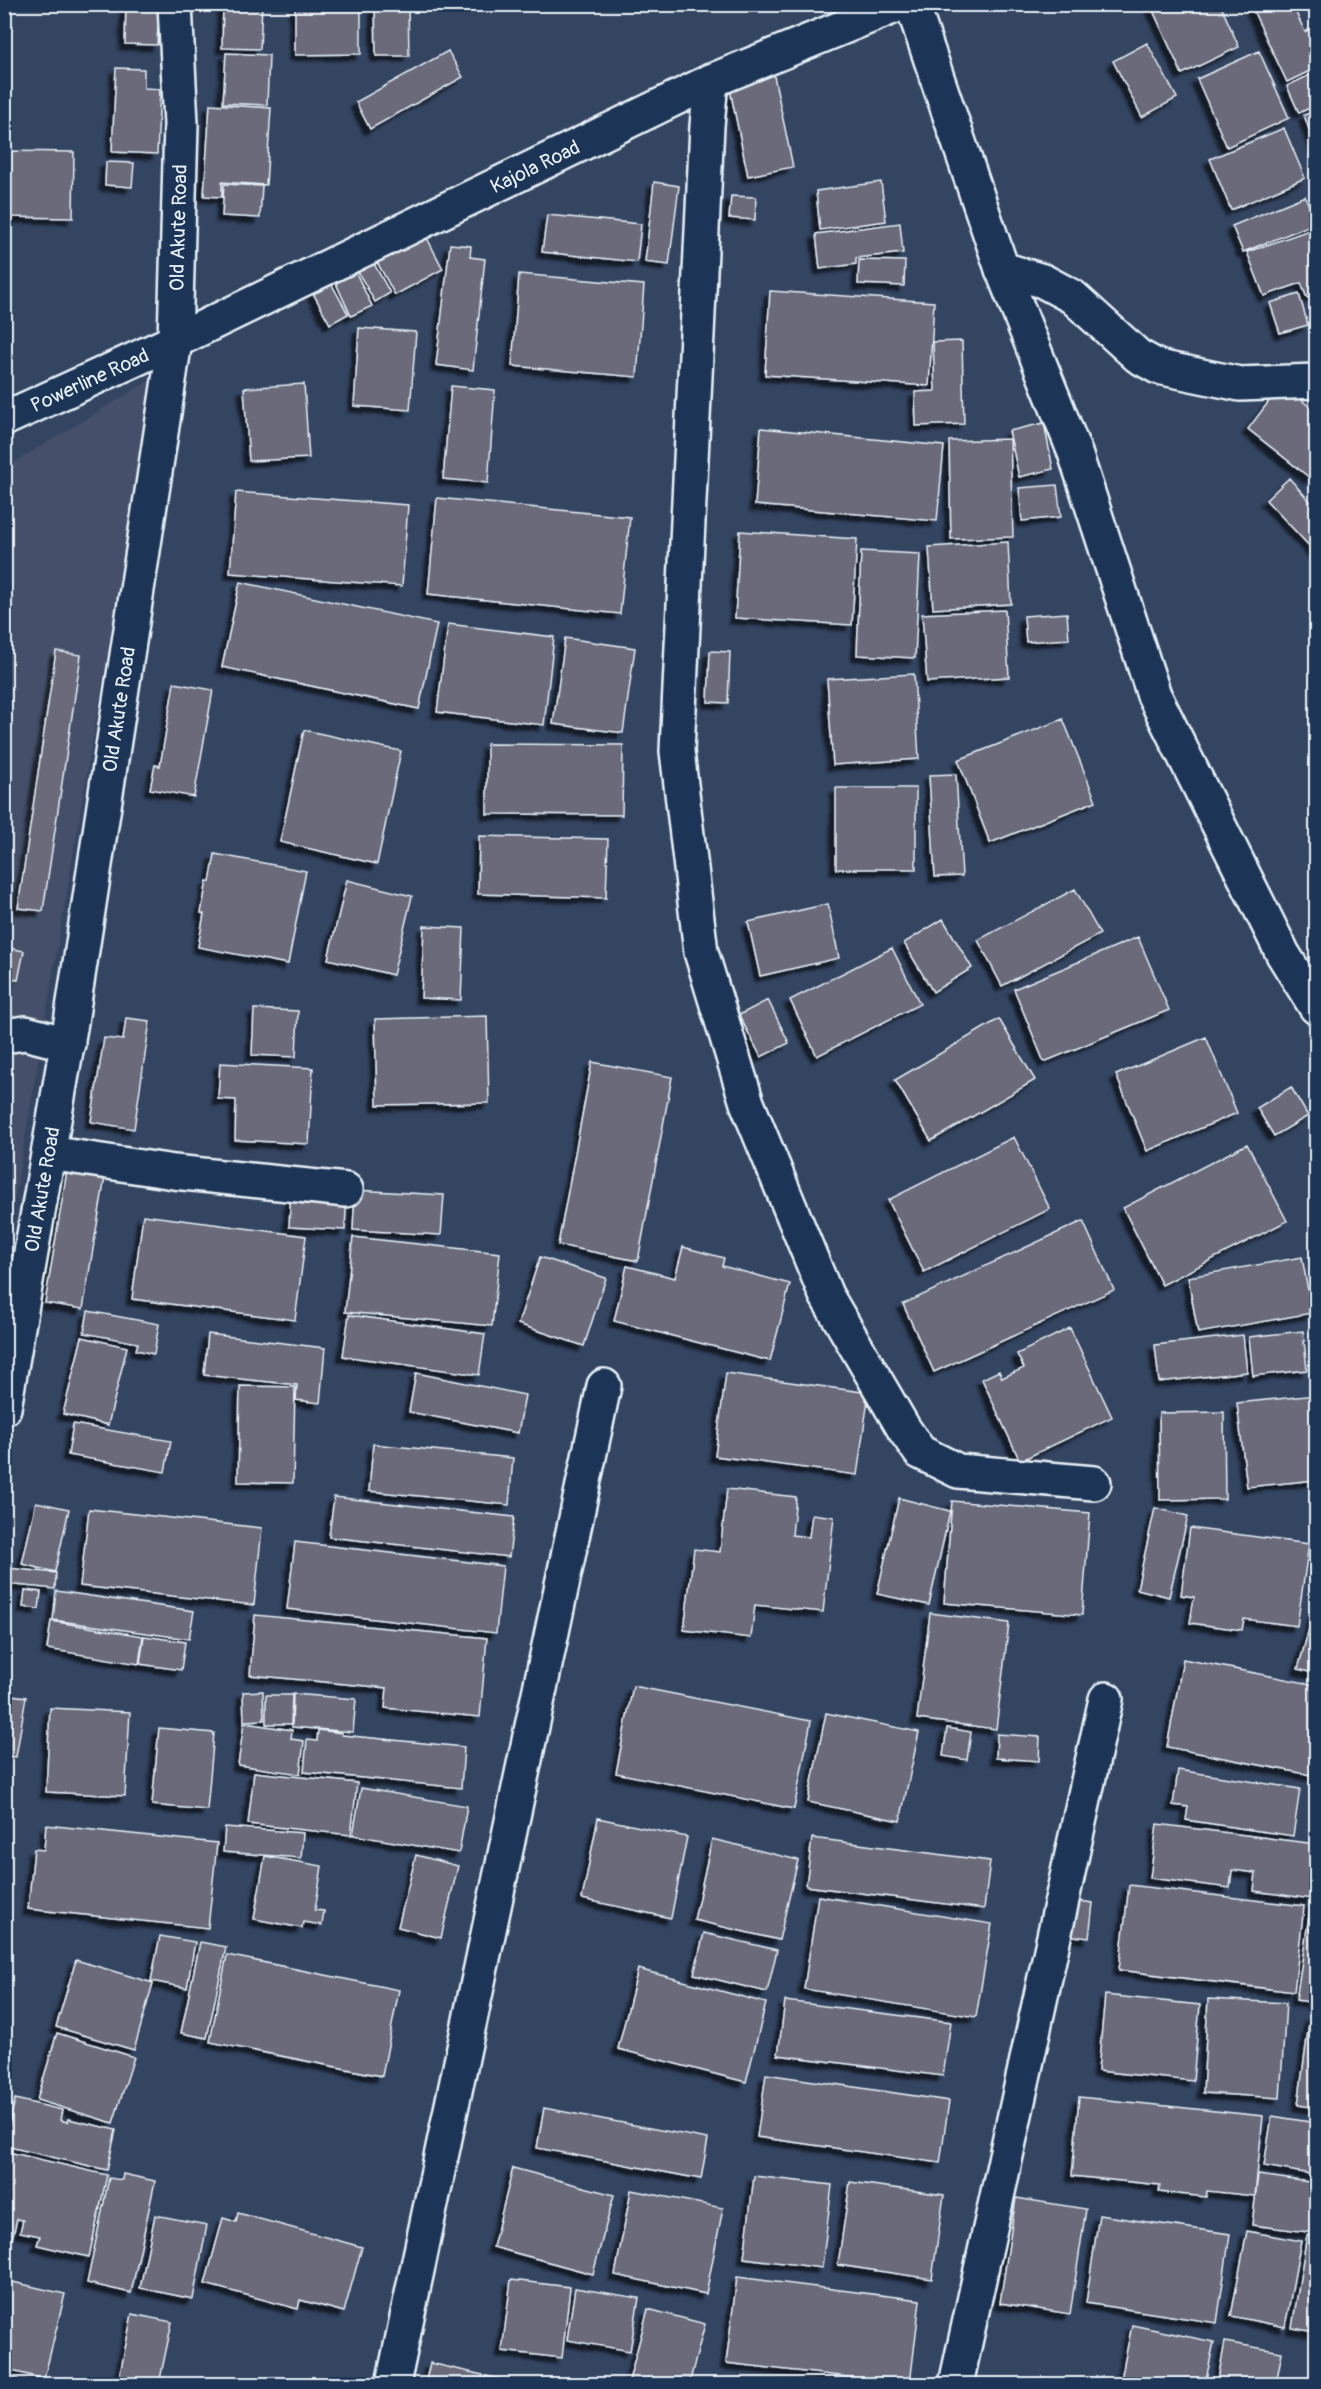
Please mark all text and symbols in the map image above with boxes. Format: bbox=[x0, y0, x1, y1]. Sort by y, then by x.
street label: Kajola Road bbox=[486, 135, 584, 199]
street label: Old Akute Road bbox=[164, 164, 193, 291]
street label: Powerline Road bbox=[27, 343, 153, 418]
street label: Old Akute Road bbox=[97, 645, 141, 774]
street label: Old Akute Road bbox=[19, 1125, 66, 1254]

